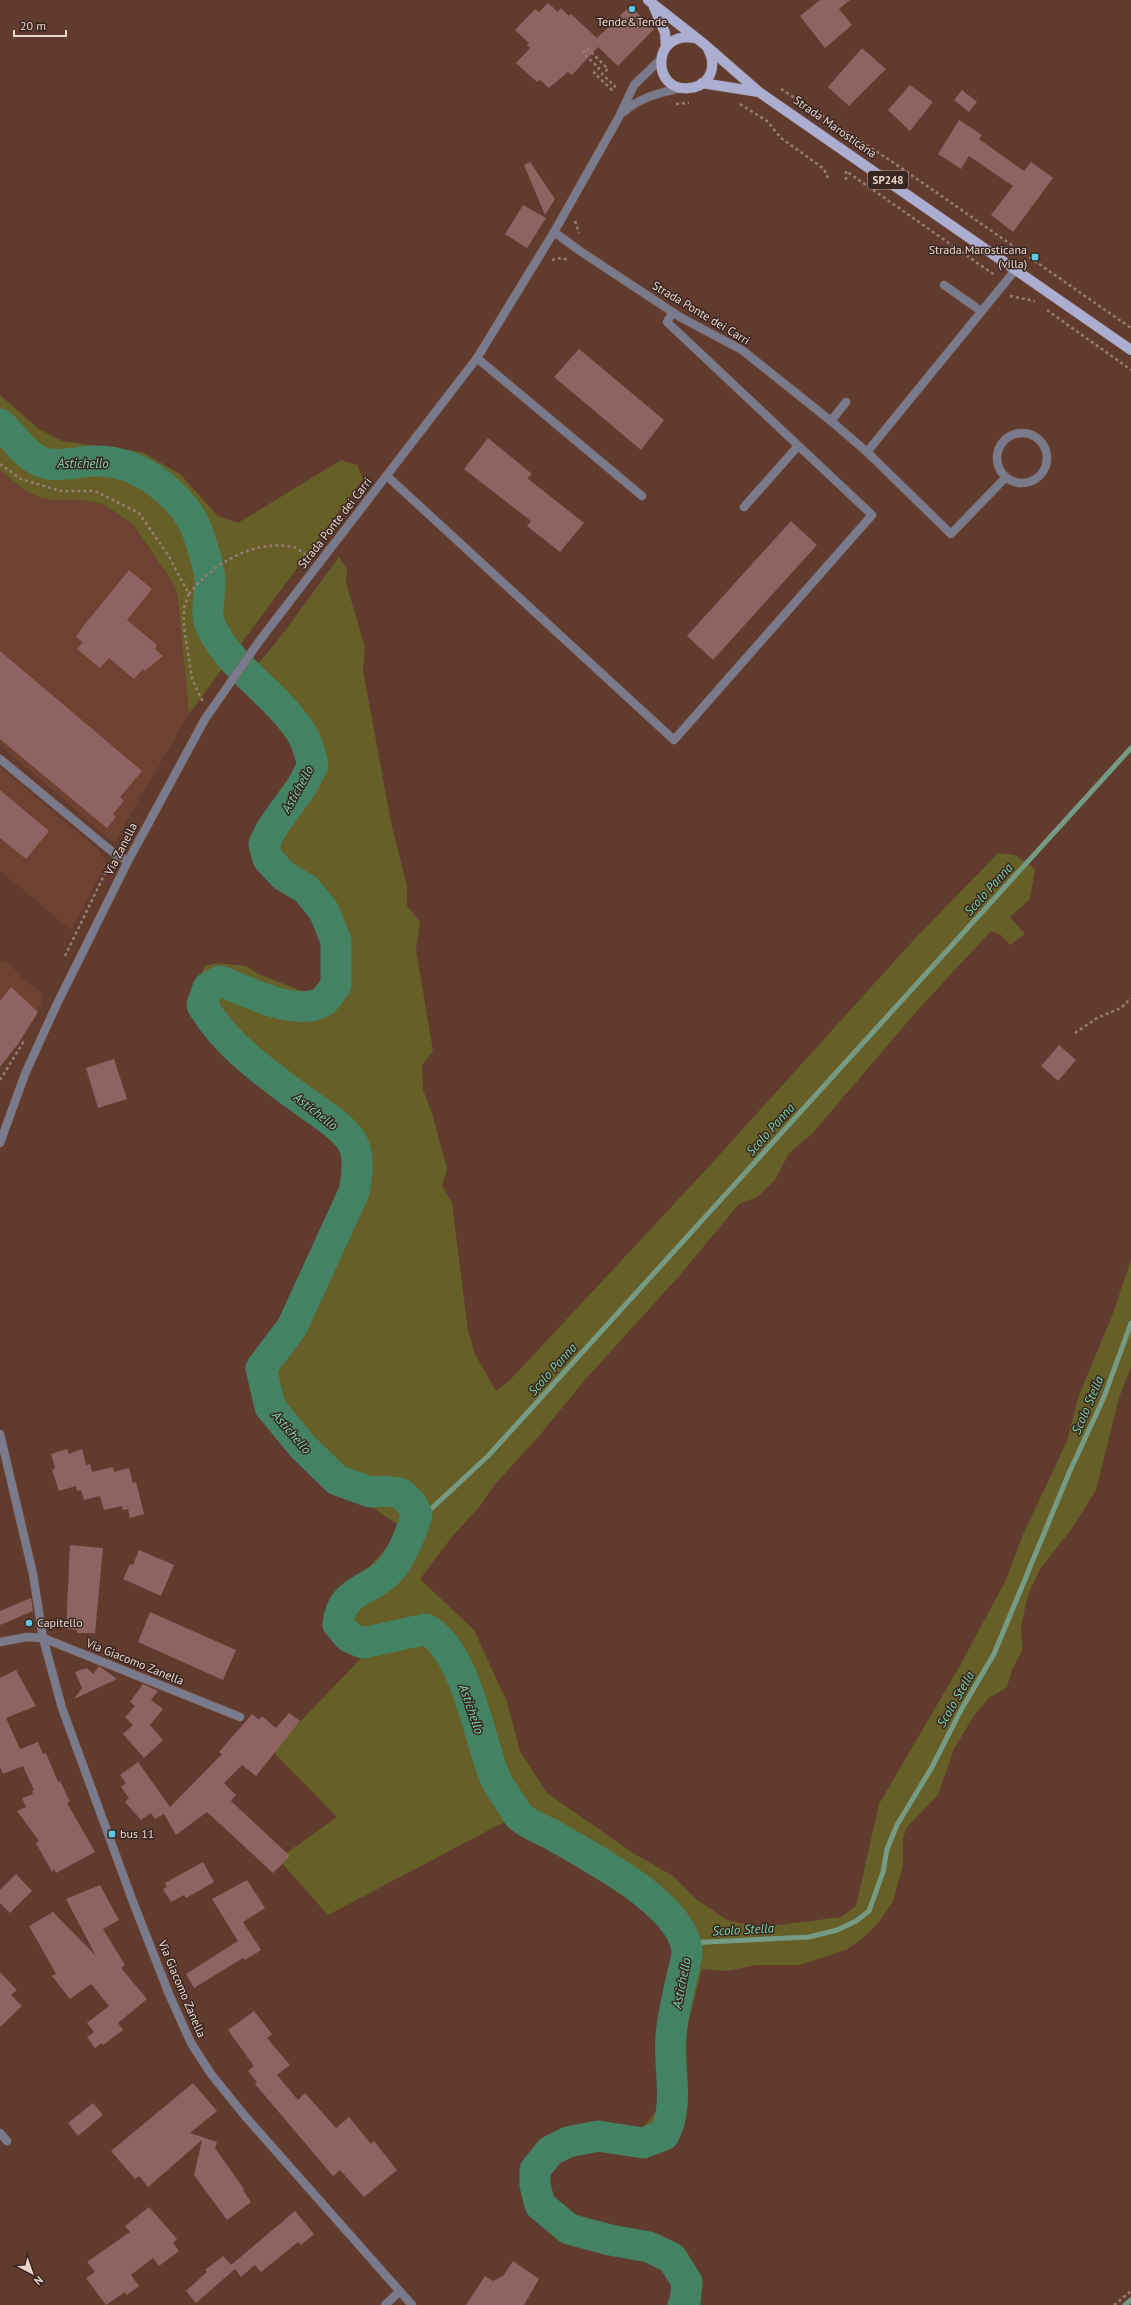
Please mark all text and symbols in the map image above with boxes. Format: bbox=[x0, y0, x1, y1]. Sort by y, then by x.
marker: Tende&Tende bbox=[627, 4, 637, 14]
scale bar bbox=[14, 12, 66, 38]
place label: Tende&Tende bbox=[597, 14, 667, 29]
text: 20 m bbox=[20, 18, 46, 33]
street label: Strada Marosticana bbox=[791, 92, 880, 161]
road number: SP248 bbox=[868, 171, 908, 189]
place label: Strada Marosticana (villa) bbox=[929, 242, 1027, 271]
marker: Strada Marosticana (villa) bbox=[1030, 252, 1040, 262]
street label: Strada Ponte dei Carri bbox=[650, 277, 753, 348]
water label: Astichello bbox=[56, 455, 109, 472]
street label: Strada Ponte dei Carri bbox=[294, 474, 375, 571]
water label: Astichello bbox=[277, 762, 318, 817]
street label: Via Zanella bbox=[101, 820, 140, 878]
water label: Scolo Panna bbox=[960, 859, 1017, 919]
water label: Astichello bbox=[289, 1088, 342, 1134]
water label: Scolo Panna bbox=[742, 1099, 799, 1159]
water label: Scolo Panna bbox=[524, 1339, 581, 1399]
water label: Scolo Stella bbox=[1068, 1373, 1108, 1437]
water label: Astichello bbox=[268, 1406, 315, 1458]
place label: Capitello bbox=[37, 1615, 83, 1630]
marker: Capitello bbox=[24, 1618, 34, 1628]
street label: Via Giacomo Zanella bbox=[83, 1635, 186, 1688]
water label: Scolo Stella bbox=[933, 1668, 979, 1730]
water label: Astichello bbox=[455, 1681, 488, 1737]
place label: bus 11 bbox=[120, 1826, 154, 1841]
marker: bus 11 bbox=[107, 1829, 117, 1839]
water label: Scolo Stella bbox=[712, 1919, 775, 1940]
street label: Via Giacomo Zanella bbox=[155, 1937, 210, 2040]
water label: Astichello bbox=[668, 1956, 695, 2011]
north arrow bbox=[12, 2253, 52, 2293]
text: N bbox=[31, 2273, 46, 2288]

